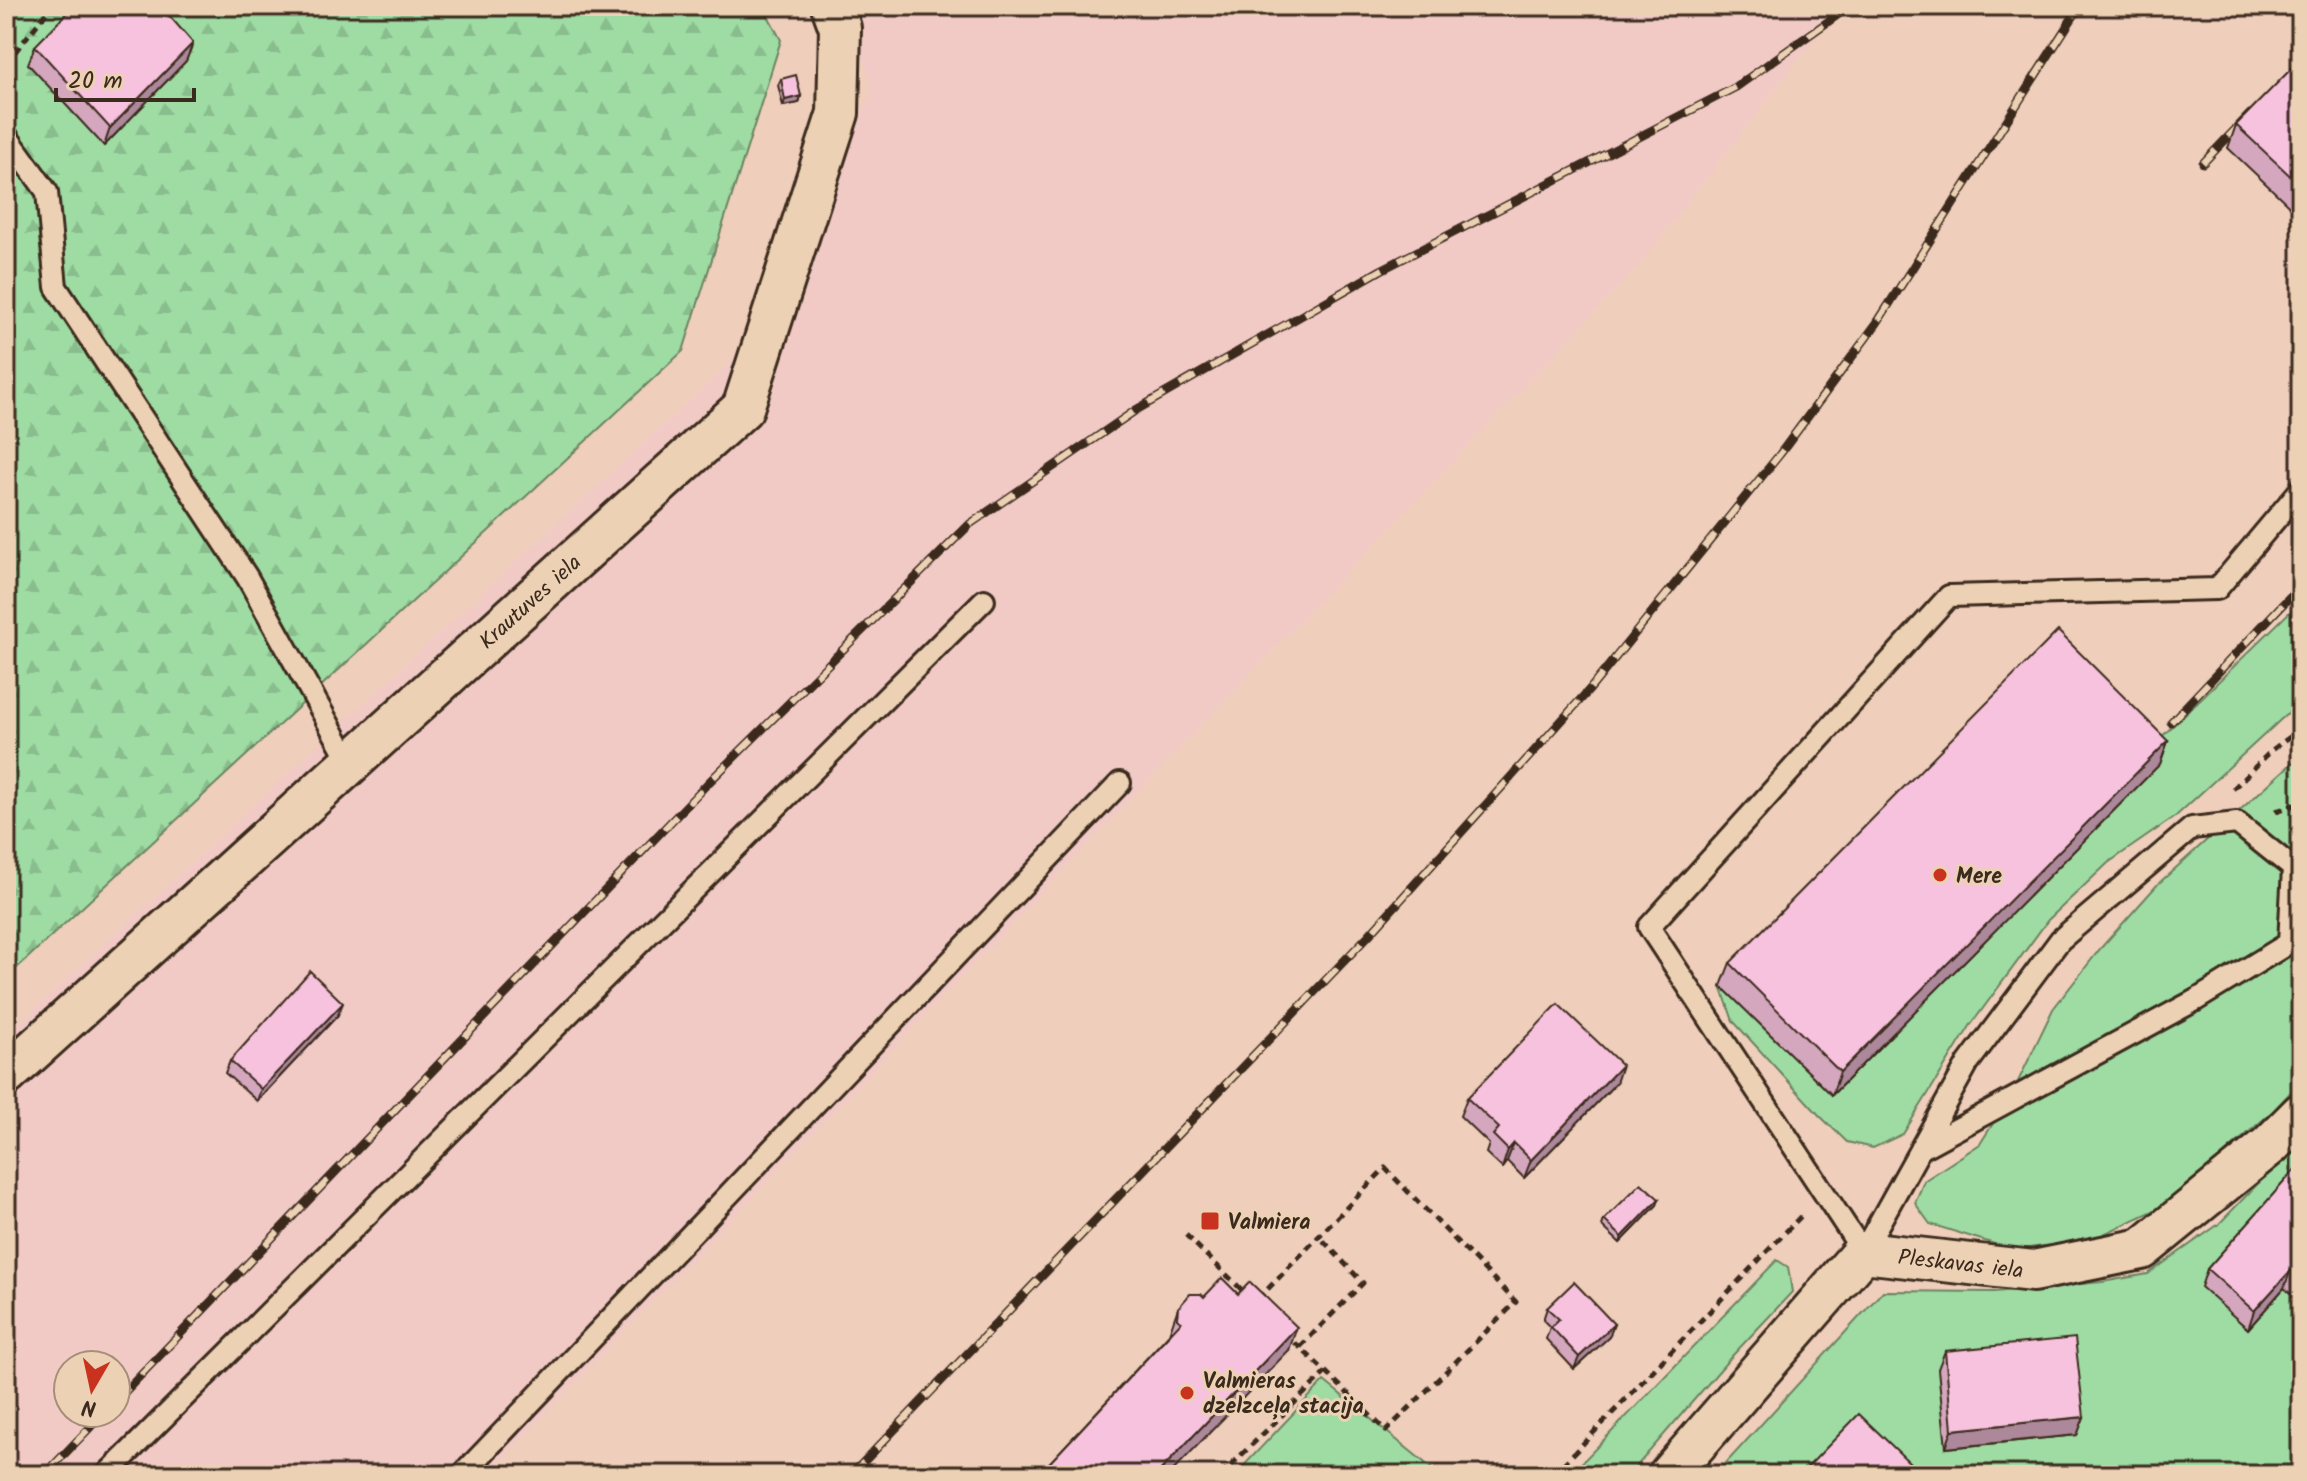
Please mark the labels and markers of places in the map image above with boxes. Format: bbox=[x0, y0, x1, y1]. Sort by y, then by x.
place label: Mere bbox=[1956, 860, 2002, 895]
marker: Mere bbox=[1931, 866, 1949, 884]
place label: Valmiera bbox=[1228, 1206, 1310, 1241]
marker: Valmiera bbox=[1199, 1210, 1221, 1232]
place label: Valmieras dzelzceļa stacija bbox=[1203, 1365, 1364, 1425]
marker: Valmieras dzelzceļa stacija bbox=[1178, 1384, 1196, 1402]

